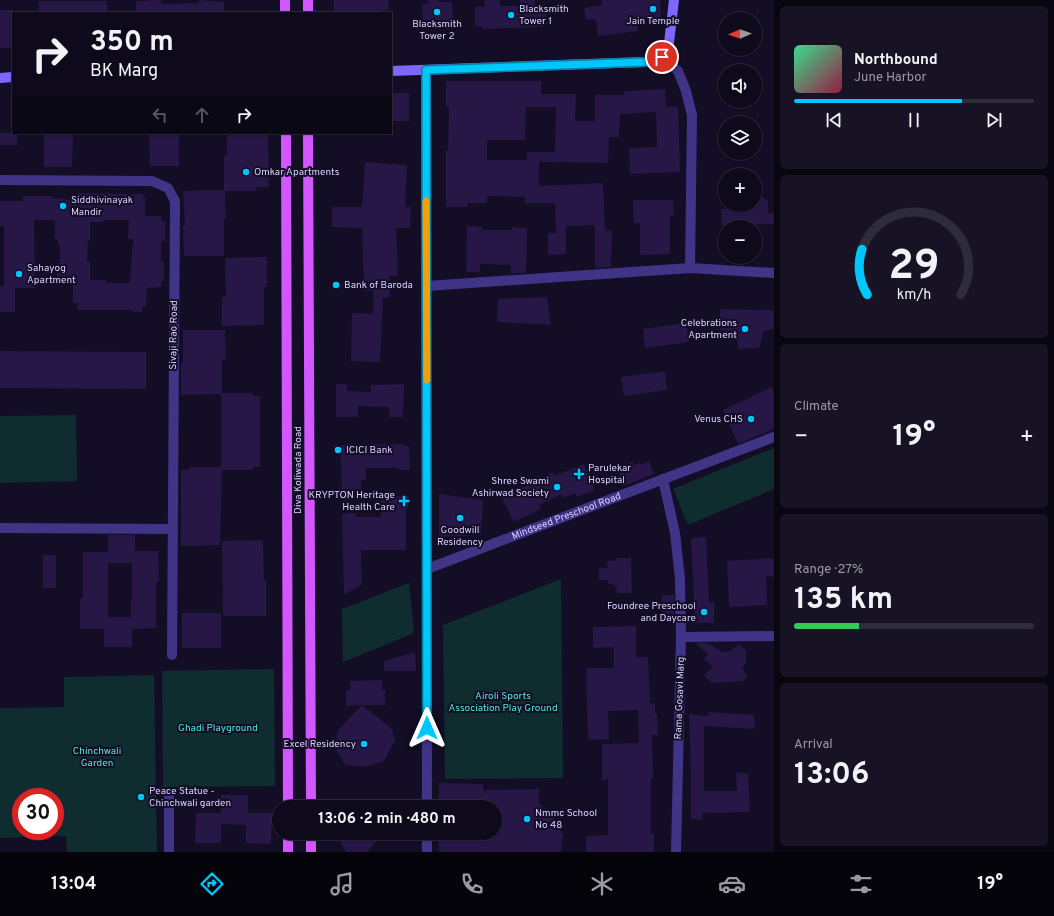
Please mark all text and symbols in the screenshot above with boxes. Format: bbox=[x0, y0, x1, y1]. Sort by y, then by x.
place label: Blacksmith Tower 1 bbox=[519, 3, 569, 28]
marker: Jain Temple bbox=[648, 4, 658, 14]
marker: Blacksmith Tower 2 bbox=[432, 7, 442, 17]
marker: Blacksmith Tower 1 bbox=[506, 10, 516, 20]
north arrow bbox=[718, 12, 762, 56]
map controls bbox=[718, 12, 762, 264]
place label: Jain Temple bbox=[626, 15, 680, 28]
place label: Blacksmith Tower 2 bbox=[412, 18, 462, 43]
text: 350 m bbox=[90, 25, 174, 61]
icon: right bbox=[24, 28, 76, 80]
pin bbox=[645, 40, 679, 74]
icon: arrive bbox=[651, 46, 673, 68]
text: Northbound bbox=[854, 51, 938, 70]
text: BK Marg bbox=[90, 60, 158, 83]
button: sound bbox=[718, 64, 762, 108]
text: June Harbor bbox=[854, 70, 927, 86]
icon: left bbox=[149, 104, 171, 126]
icon: ahead bbox=[191, 104, 213, 126]
icon: right bbox=[233, 104, 255, 126]
icon: previous bbox=[823, 109, 845, 131]
icon: pause bbox=[903, 109, 925, 131]
icon: next bbox=[983, 109, 1005, 131]
button: layers bbox=[718, 116, 762, 160]
place label: Omkar Apartments bbox=[254, 166, 340, 179]
marker: Omkar Apartments bbox=[241, 167, 251, 177]
button: + bbox=[718, 168, 762, 212]
place label: Siddhivinayak Mandir bbox=[71, 194, 133, 219]
marker: Siddhivinayak Mandir bbox=[58, 201, 68, 211]
button: − bbox=[718, 220, 762, 264]
text: 29 bbox=[889, 241, 940, 294]
place label: Sahayog Apartment bbox=[27, 262, 76, 287]
marker: Sahayog Apartment bbox=[14, 269, 24, 279]
place label: Bank of Baroda bbox=[344, 279, 413, 292]
marker: Bank of Baroda bbox=[331, 280, 341, 290]
text: km/h bbox=[897, 285, 931, 303]
street label: Sivaji Rao Road bbox=[167, 300, 181, 370]
place label: Celebrations Apartment bbox=[681, 317, 737, 342]
marker: Celebrations Apartment bbox=[740, 324, 750, 334]
text: Climate bbox=[794, 399, 839, 415]
place label: Venus CHS bbox=[694, 413, 743, 426]
marker: Venus CHS bbox=[746, 414, 756, 424]
text: 19° bbox=[893, 419, 935, 456]
text: − bbox=[794, 424, 808, 451]
text: + bbox=[1020, 424, 1034, 451]
street label: Diva Koliwada Road bbox=[292, 426, 305, 514]
place label: ICICI Bank bbox=[346, 444, 393, 457]
marker: ICICI Bank bbox=[333, 445, 343, 455]
place label: Parulekar Hospital bbox=[588, 462, 631, 487]
marker: Parulekar Hospital bbox=[573, 468, 585, 480]
place label: Shree Swami Ashirwad Society bbox=[472, 475, 549, 500]
marker: Shree Swami Ashirwad Society bbox=[552, 482, 562, 492]
place label: KRYPTON Heritage Health Care bbox=[309, 489, 395, 514]
street label: Mindseed Preschool Road bbox=[510, 489, 623, 543]
marker: KRYPTON Heritage Health Care bbox=[398, 495, 410, 507]
marker: Goodwill Residency bbox=[455, 513, 465, 523]
place label: Goodwill Residency bbox=[437, 524, 483, 549]
text: Range · 27% bbox=[794, 562, 863, 578]
text: 135 km bbox=[794, 582, 893, 619]
place label: Foundree Preschool and Daycare bbox=[607, 600, 696, 625]
marker: Foundree Preschool and Daycare bbox=[699, 607, 709, 617]
street label: Rama Gosavi Marg bbox=[672, 656, 688, 740]
park label: Airoli Sports Association Play Ground bbox=[448, 690, 558, 715]
position arrow bbox=[406, 707, 448, 749]
park label: Ghadi Playground bbox=[178, 722, 258, 735]
text: Arrival bbox=[794, 737, 833, 753]
place label: Excel Residency bbox=[284, 738, 356, 751]
marker: Excel Residency bbox=[359, 739, 369, 749]
park label: Chinchwali Garden bbox=[73, 745, 121, 770]
text: 13:06 bbox=[794, 757, 869, 794]
place label: Peace Statue - Chinchwali garden bbox=[149, 785, 231, 810]
speed limit sign: 30 bbox=[12, 788, 64, 840]
marker: Peace Statue - Chinchwali garden bbox=[136, 792, 146, 802]
place label: Nmmc School No 48 bbox=[535, 807, 597, 832]
text: 13:06 · 2 min · 480 m bbox=[318, 810, 456, 829]
marker: Nmmc School No 48 bbox=[522, 814, 532, 824]
icon: directions bbox=[198, 870, 226, 898]
icon: music bbox=[328, 870, 356, 898]
icon: phone bbox=[458, 870, 486, 898]
icon: climate bbox=[588, 870, 616, 898]
icon: car bbox=[718, 870, 746, 898]
icon: filters bbox=[847, 870, 875, 898]
text: 13:04 bbox=[51, 873, 97, 896]
text: 19° bbox=[977, 873, 1003, 896]

